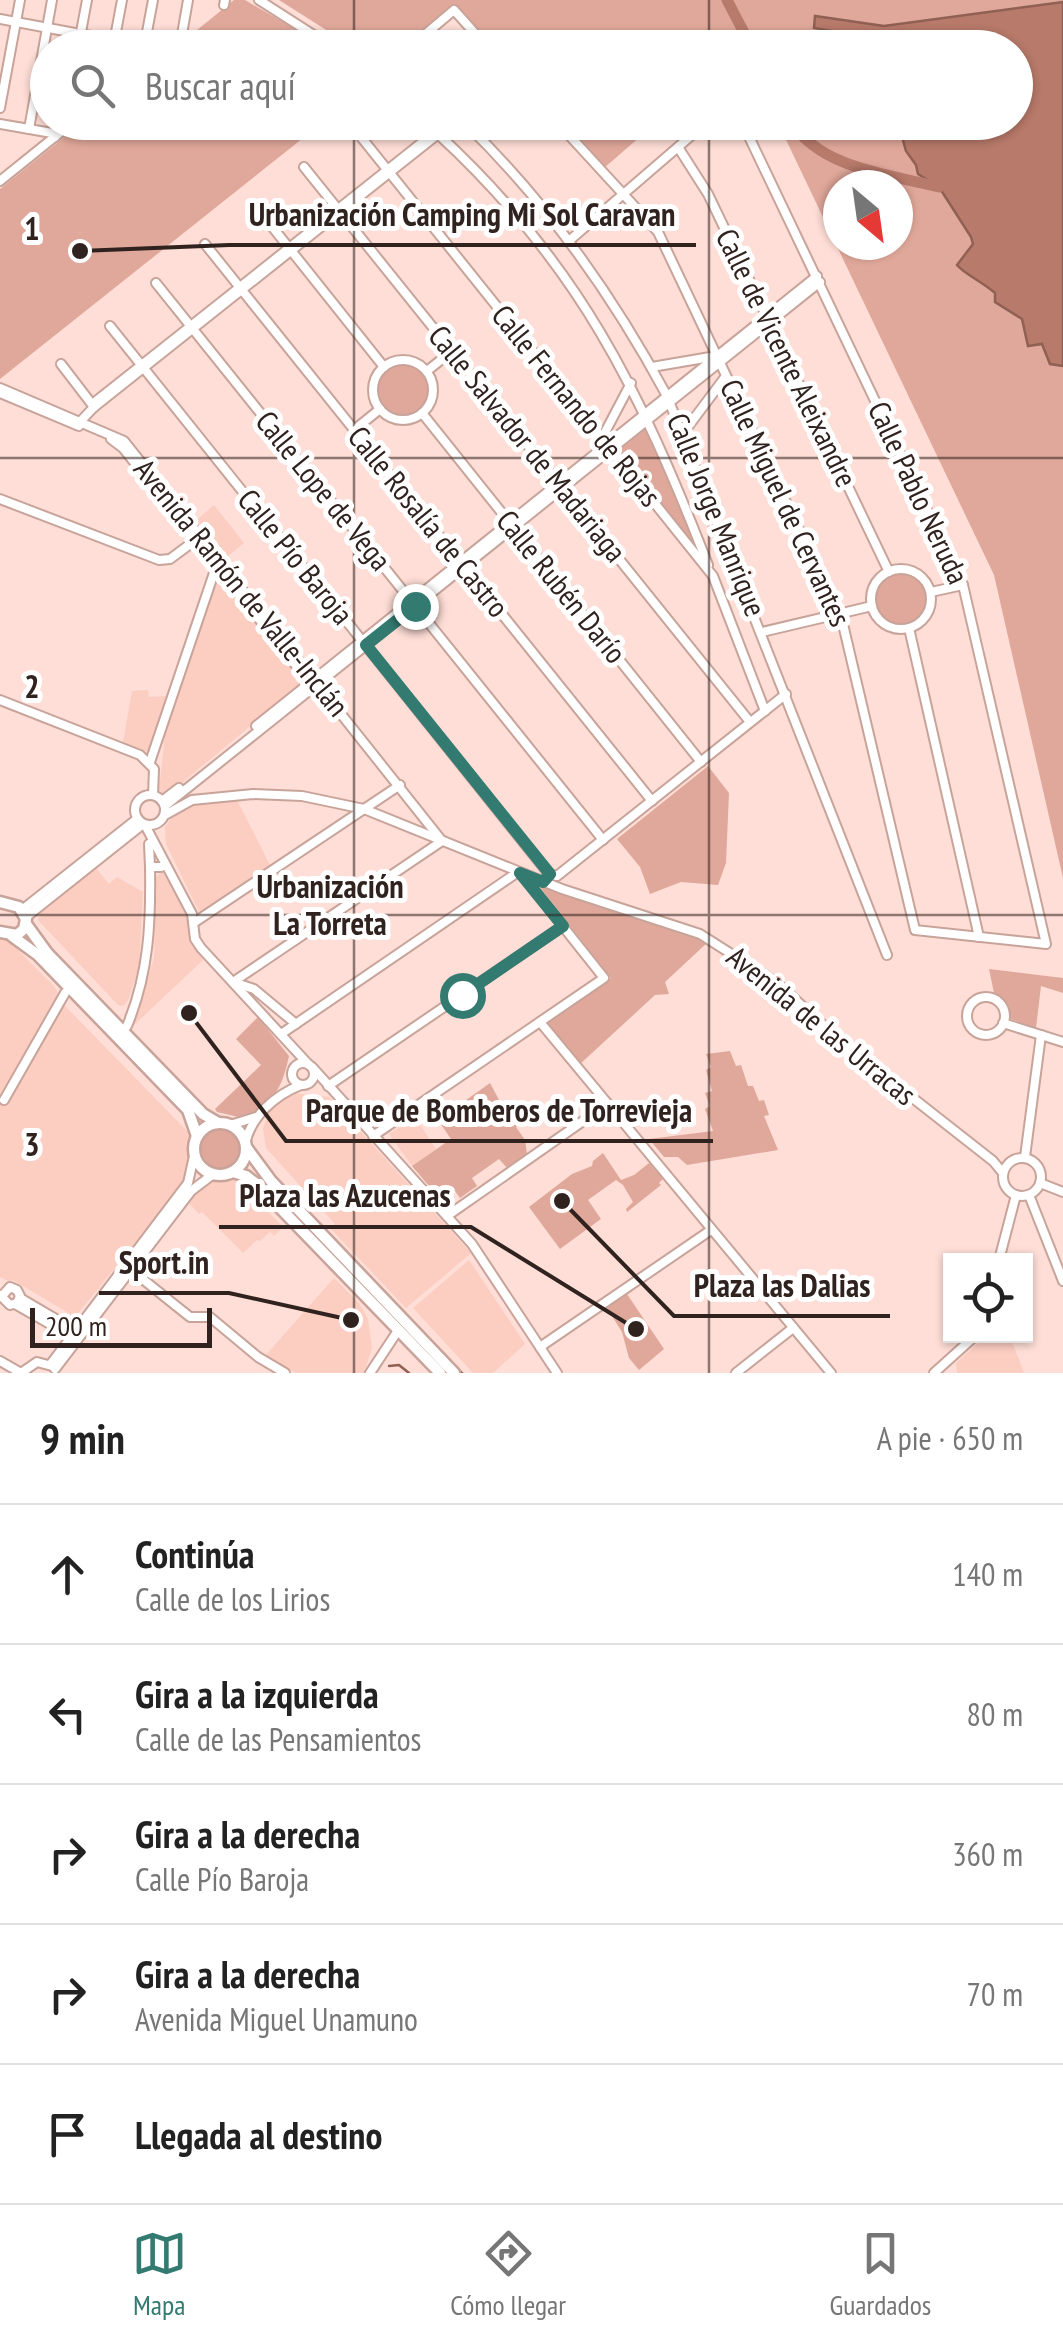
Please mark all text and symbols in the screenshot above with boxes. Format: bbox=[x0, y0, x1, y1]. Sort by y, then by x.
search box bbox=[30, 30, 1033, 140]
icon: search bbox=[65, 58, 120, 113]
text: Buscar aquí bbox=[145, 61, 296, 110]
north arrow bbox=[823, 170, 913, 260]
callout: Urbanización Camping Mi Sol Caravan bbox=[229, 183, 696, 245]
text: Urbanización Camping Mi Sol Caravan bbox=[249, 193, 675, 235]
text: 1 bbox=[24, 207, 40, 249]
street label: Calle de Vicente Aleixandre bbox=[708, 222, 867, 493]
street label: Calle Fernando de Rojas bbox=[484, 296, 670, 514]
street label: Calle Salvador de Madariaga bbox=[421, 317, 636, 569]
street label: Calle Miguel de Cervantes bbox=[712, 373, 861, 632]
street label: Calle Pablo Neruda bbox=[860, 395, 979, 590]
street label: Calle Lope de Vega bbox=[248, 402, 401, 578]
street label: Calle Jorge Manrique bbox=[659, 407, 776, 622]
street label: Calle Rosalía de Castro bbox=[340, 417, 518, 625]
street label: Avenida Ramón de Valle-Inclán bbox=[126, 450, 358, 724]
street label: Calle Pío Baroja bbox=[230, 480, 363, 632]
street label: Calle Rubén Darío bbox=[489, 502, 636, 671]
route end bbox=[393, 584, 439, 630]
text: 2 bbox=[24, 665, 40, 707]
district label: Urbanización La Torreta bbox=[256, 865, 404, 944]
street label: Avenida de las Urracas bbox=[719, 937, 925, 1113]
route start bbox=[440, 973, 486, 1019]
callout: Parque de Bomberos de Torrevieja bbox=[286, 1079, 713, 1141]
text: Parque de Bomberos de Torrevieja bbox=[306, 1089, 692, 1131]
text: 3 bbox=[24, 1123, 40, 1165]
callout: Plaza las Azucenas bbox=[219, 1165, 471, 1227]
text: Plaza las Azucenas bbox=[239, 1174, 451, 1216]
callout: Sport.in bbox=[99, 1231, 229, 1293]
text: Sport.in bbox=[119, 1241, 209, 1283]
map controls bbox=[943, 1253, 1033, 1343]
button: locate bbox=[943, 1253, 1033, 1343]
callout: Plaza las Dalias bbox=[674, 1254, 890, 1316]
text: Plaza las Dalias bbox=[694, 1264, 870, 1306]
scale bar bbox=[30, 1303, 212, 1348]
text: 200 m bbox=[45, 1307, 107, 1344]
text: 9 min bbox=[40, 1411, 125, 1466]
text: A pie · 650 m bbox=[877, 1417, 1023, 1459]
text: Continúa bbox=[135, 1529, 255, 1578]
icon: ahead bbox=[40, 1547, 95, 1602]
text: 140 m bbox=[952, 1553, 1023, 1595]
text: Calle de los Lirios bbox=[135, 1578, 330, 1620]
text: Gira a la izquierda bbox=[135, 1669, 379, 1718]
icon: left bbox=[40, 1687, 95, 1742]
text: 80 m bbox=[967, 1693, 1023, 1735]
text: Calle de las Pensamientos bbox=[135, 1718, 421, 1760]
text: Gira a la derecha bbox=[135, 1809, 360, 1858]
icon: right bbox=[40, 1827, 95, 1882]
text: 360 m bbox=[952, 1833, 1023, 1875]
text: Calle Pío Baroja bbox=[135, 1858, 309, 1900]
text: Gira a la derecha bbox=[135, 1949, 360, 1998]
icon: right bbox=[40, 1967, 95, 2022]
text: 70 m bbox=[967, 1973, 1023, 2015]
text: Avenida Miguel Unamuno bbox=[135, 1998, 418, 2040]
icon: arrive bbox=[40, 2107, 95, 2162]
text: Llegada al destino bbox=[135, 2110, 382, 2159]
tab: Mapa bbox=[132, 2226, 187, 2323]
tab: Cómo llegar bbox=[450, 2226, 566, 2323]
tab: Guardados bbox=[829, 2226, 931, 2323]

